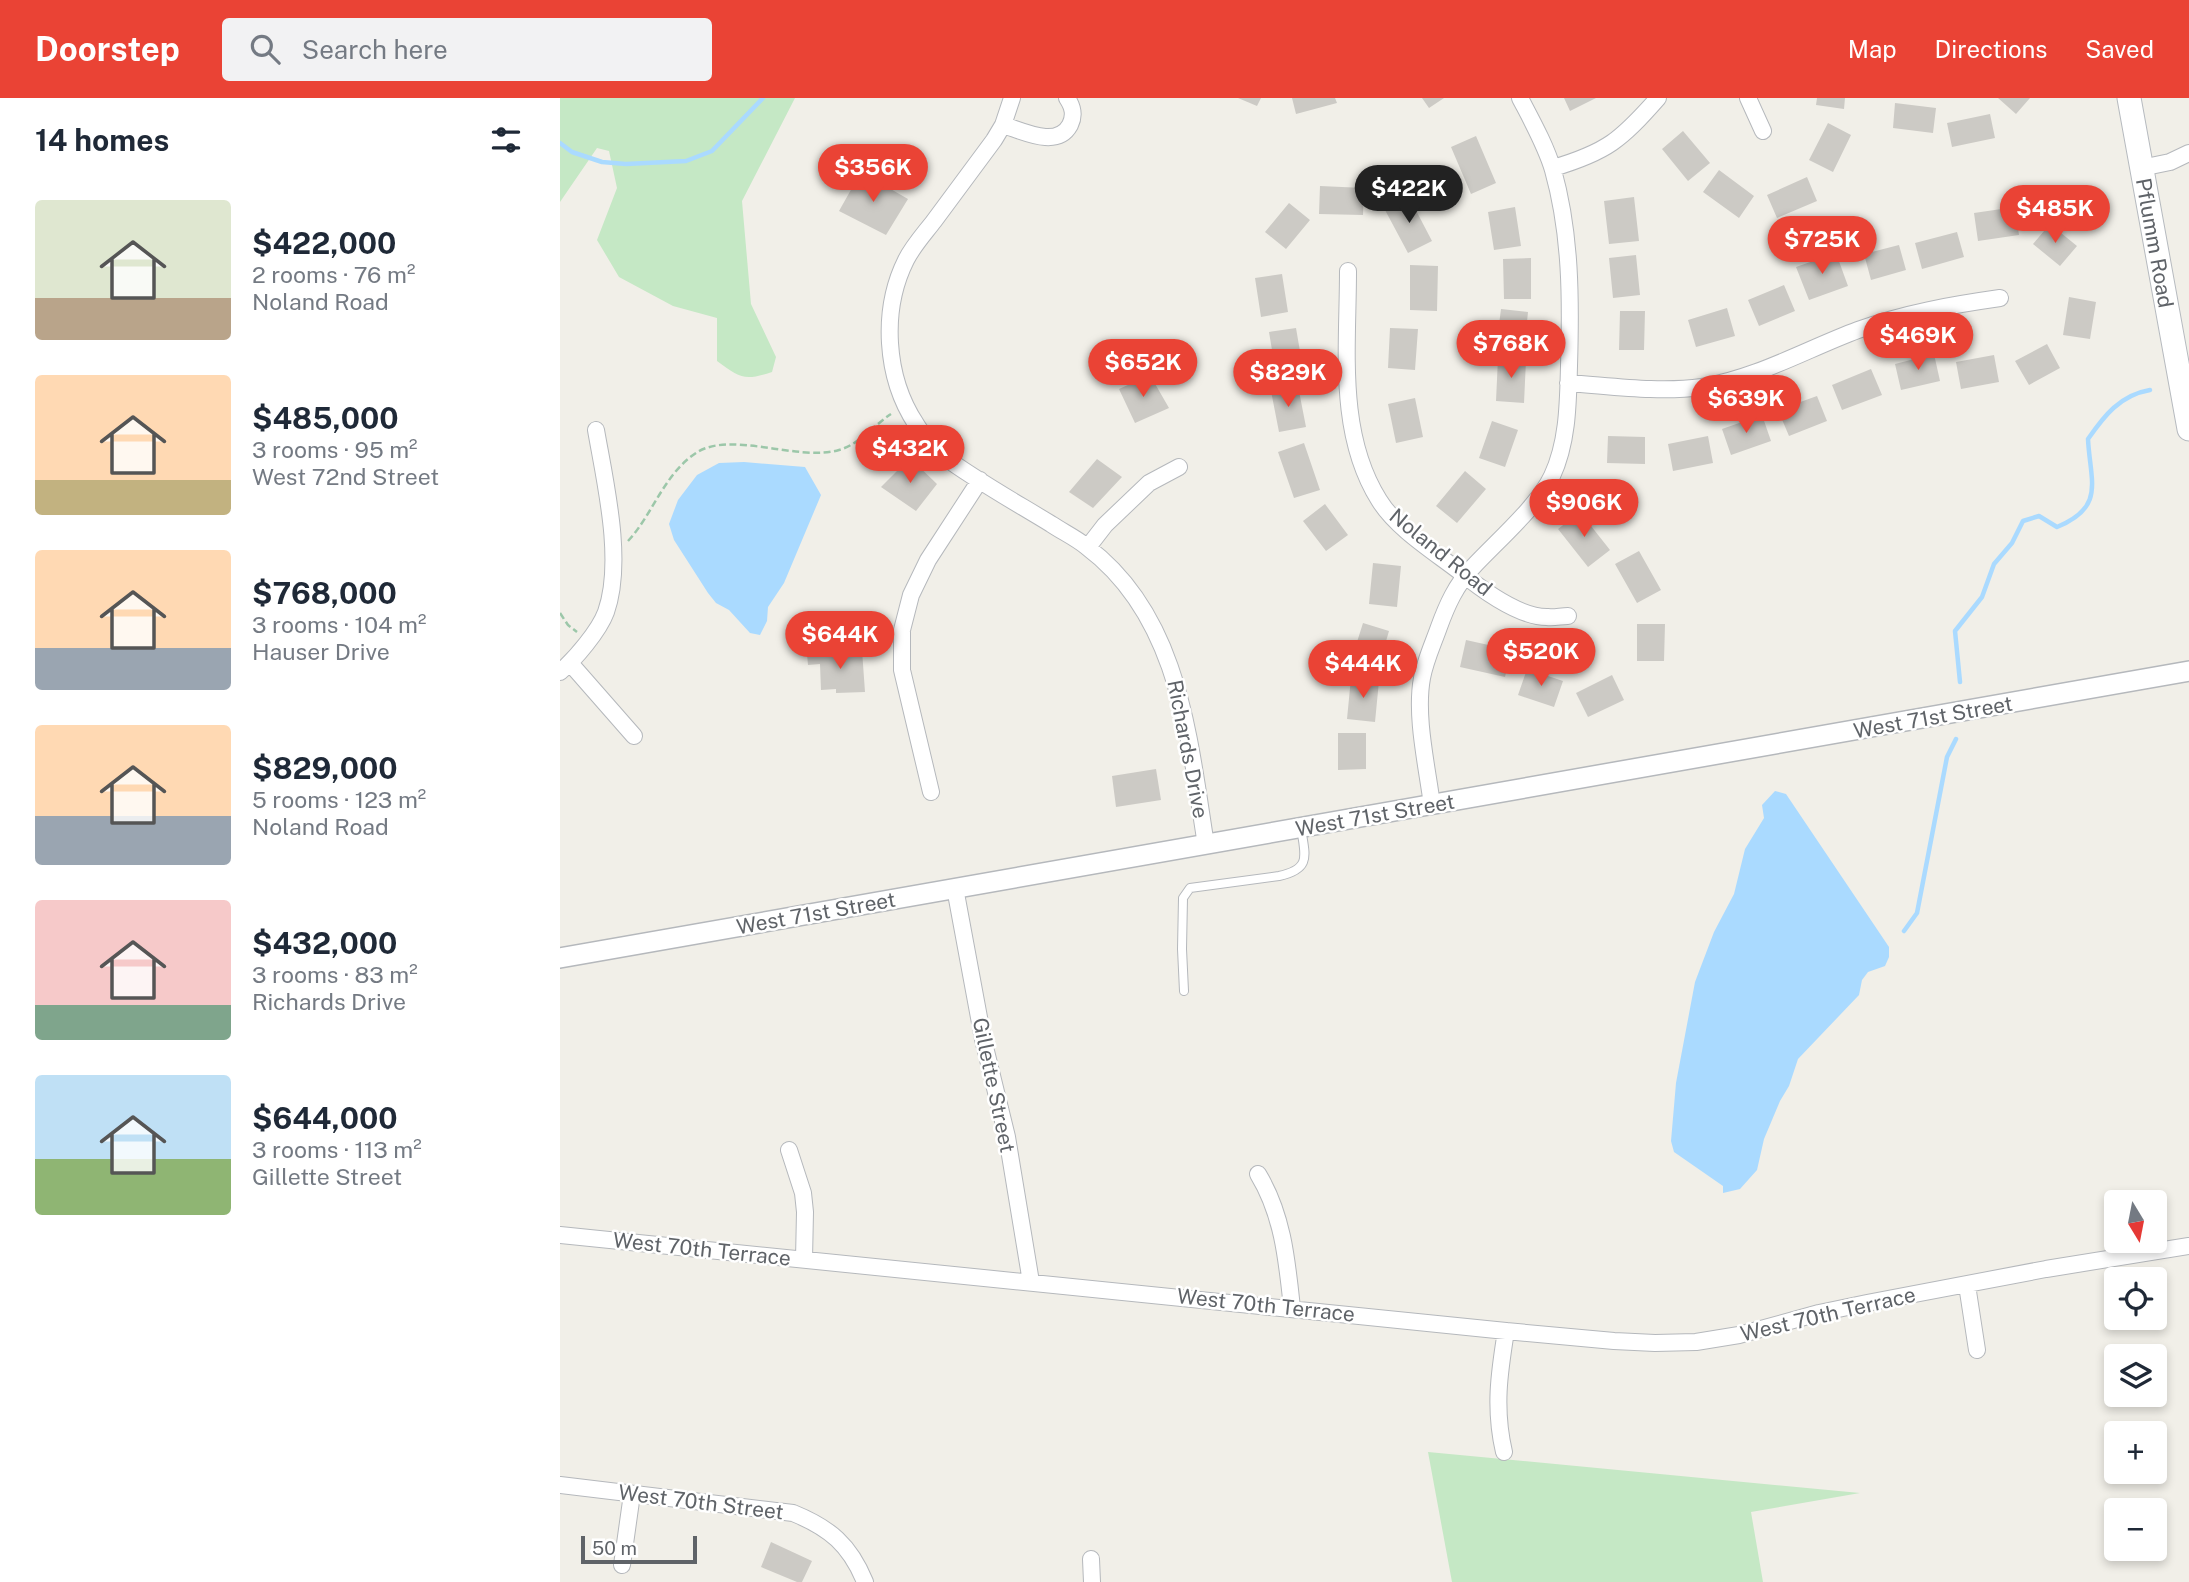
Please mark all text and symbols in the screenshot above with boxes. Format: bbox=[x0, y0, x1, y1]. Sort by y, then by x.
search box bbox=[222, 18, 712, 81]
text: Doorstep bbox=[35, 30, 180, 68]
icon: search bbox=[246, 30, 284, 68]
text: Search here bbox=[302, 34, 448, 65]
text: Map bbox=[1848, 35, 1897, 63]
text: Directions bbox=[1935, 35, 2047, 63]
text: Saved bbox=[2085, 35, 2154, 63]
icon: filters bbox=[487, 121, 525, 159]
text: 14 homes bbox=[35, 122, 169, 158]
pin: $356K bbox=[824, 144, 922, 204]
text: $356K bbox=[834, 153, 912, 180]
pin: $422K bbox=[1360, 166, 1458, 225]
text: $422K bbox=[1371, 174, 1447, 201]
street label: Pflumm Road bbox=[2131, 176, 2179, 310]
pin: $485K bbox=[2006, 186, 2104, 245]
text: $485K bbox=[2016, 194, 2094, 221]
pin: $725K bbox=[1773, 216, 1871, 276]
text: $422,000 bbox=[252, 225, 396, 261]
text: $725K bbox=[1784, 225, 1860, 252]
icon: home bbox=[91, 228, 175, 312]
text: 2 rooms · 76 m² bbox=[252, 261, 415, 288]
text: Noland Road bbox=[252, 288, 389, 315]
pin: $469K bbox=[1869, 313, 1967, 372]
pin: $768K bbox=[1462, 320, 1560, 380]
text: $469K bbox=[1879, 321, 1957, 348]
text: $768K bbox=[1473, 329, 1549, 356]
pin: $652K bbox=[1094, 340, 1192, 399]
text: $652K bbox=[1104, 348, 1182, 375]
pin: $829K bbox=[1239, 350, 1337, 409]
text: $829K bbox=[1249, 358, 1327, 385]
pin: $639K bbox=[1697, 376, 1795, 435]
text: $639K bbox=[1707, 384, 1785, 411]
text: $485,000 bbox=[252, 400, 399, 436]
icon: home bbox=[91, 403, 175, 487]
pin: $432K bbox=[861, 426, 959, 485]
text: $432K bbox=[871, 434, 949, 461]
text: 3 rooms · 95 m² bbox=[252, 436, 418, 463]
text: West 72nd Street bbox=[252, 463, 439, 490]
pin: $906K bbox=[1535, 480, 1633, 539]
text: $906K bbox=[1545, 488, 1623, 515]
street label: Noland Road bbox=[1385, 503, 1497, 601]
text: $768,000 bbox=[252, 575, 397, 611]
icon: home bbox=[91, 578, 175, 662]
text: 3 rooms · 104 m² bbox=[252, 611, 426, 638]
pin: $644K bbox=[791, 612, 889, 671]
text: $644K bbox=[801, 620, 879, 647]
pin: $520K bbox=[1492, 628, 1590, 688]
text: $520K bbox=[1502, 637, 1580, 664]
text: Hauser Drive bbox=[252, 638, 390, 665]
pin: $444K bbox=[1314, 640, 1412, 700]
text: $444K bbox=[1324, 649, 1402, 676]
street label: Richards Drive bbox=[1162, 678, 1214, 820]
street label: West 71st Street bbox=[1851, 691, 2015, 743]
text: $829,000 bbox=[252, 750, 398, 786]
icon: home bbox=[91, 753, 175, 837]
text: 5 rooms · 123 m² bbox=[252, 786, 426, 813]
street label: West 71st Street bbox=[1293, 789, 1457, 841]
text: Noland Road bbox=[252, 813, 389, 840]
street label: West 71st Street bbox=[734, 887, 898, 939]
text: $432,000 bbox=[252, 925, 397, 961]
icon: home bbox=[91, 928, 175, 1012]
text: 3 rooms · 83 m² bbox=[252, 961, 418, 988]
text: Richards Drive bbox=[252, 988, 406, 1015]
street label: Gillette Street bbox=[968, 1015, 1020, 1155]
text: $644,000 bbox=[252, 1100, 398, 1136]
icon: home bbox=[91, 1103, 175, 1187]
text: 3 rooms · 113 m² bbox=[252, 1136, 422, 1163]
text: Gillette Street bbox=[252, 1163, 402, 1190]
north arrow bbox=[2104, 1190, 2166, 1253]
map controls bbox=[2104, 1190, 2167, 1561]
street label: West 70th Terrace bbox=[612, 1227, 792, 1271]
button: locate bbox=[2104, 1267, 2167, 1330]
street label: West 70th Terrace bbox=[1738, 1282, 1918, 1346]
street label: West 70th Terrace bbox=[1176, 1283, 1356, 1327]
button: layers bbox=[2104, 1344, 2167, 1407]
button: + bbox=[2104, 1421, 2167, 1484]
street label: West 70th Street bbox=[617, 1479, 785, 1525]
button: − bbox=[2104, 1498, 2167, 1561]
scale bar bbox=[581, 1533, 696, 1565]
text: 50 m bbox=[592, 1537, 637, 1559]

